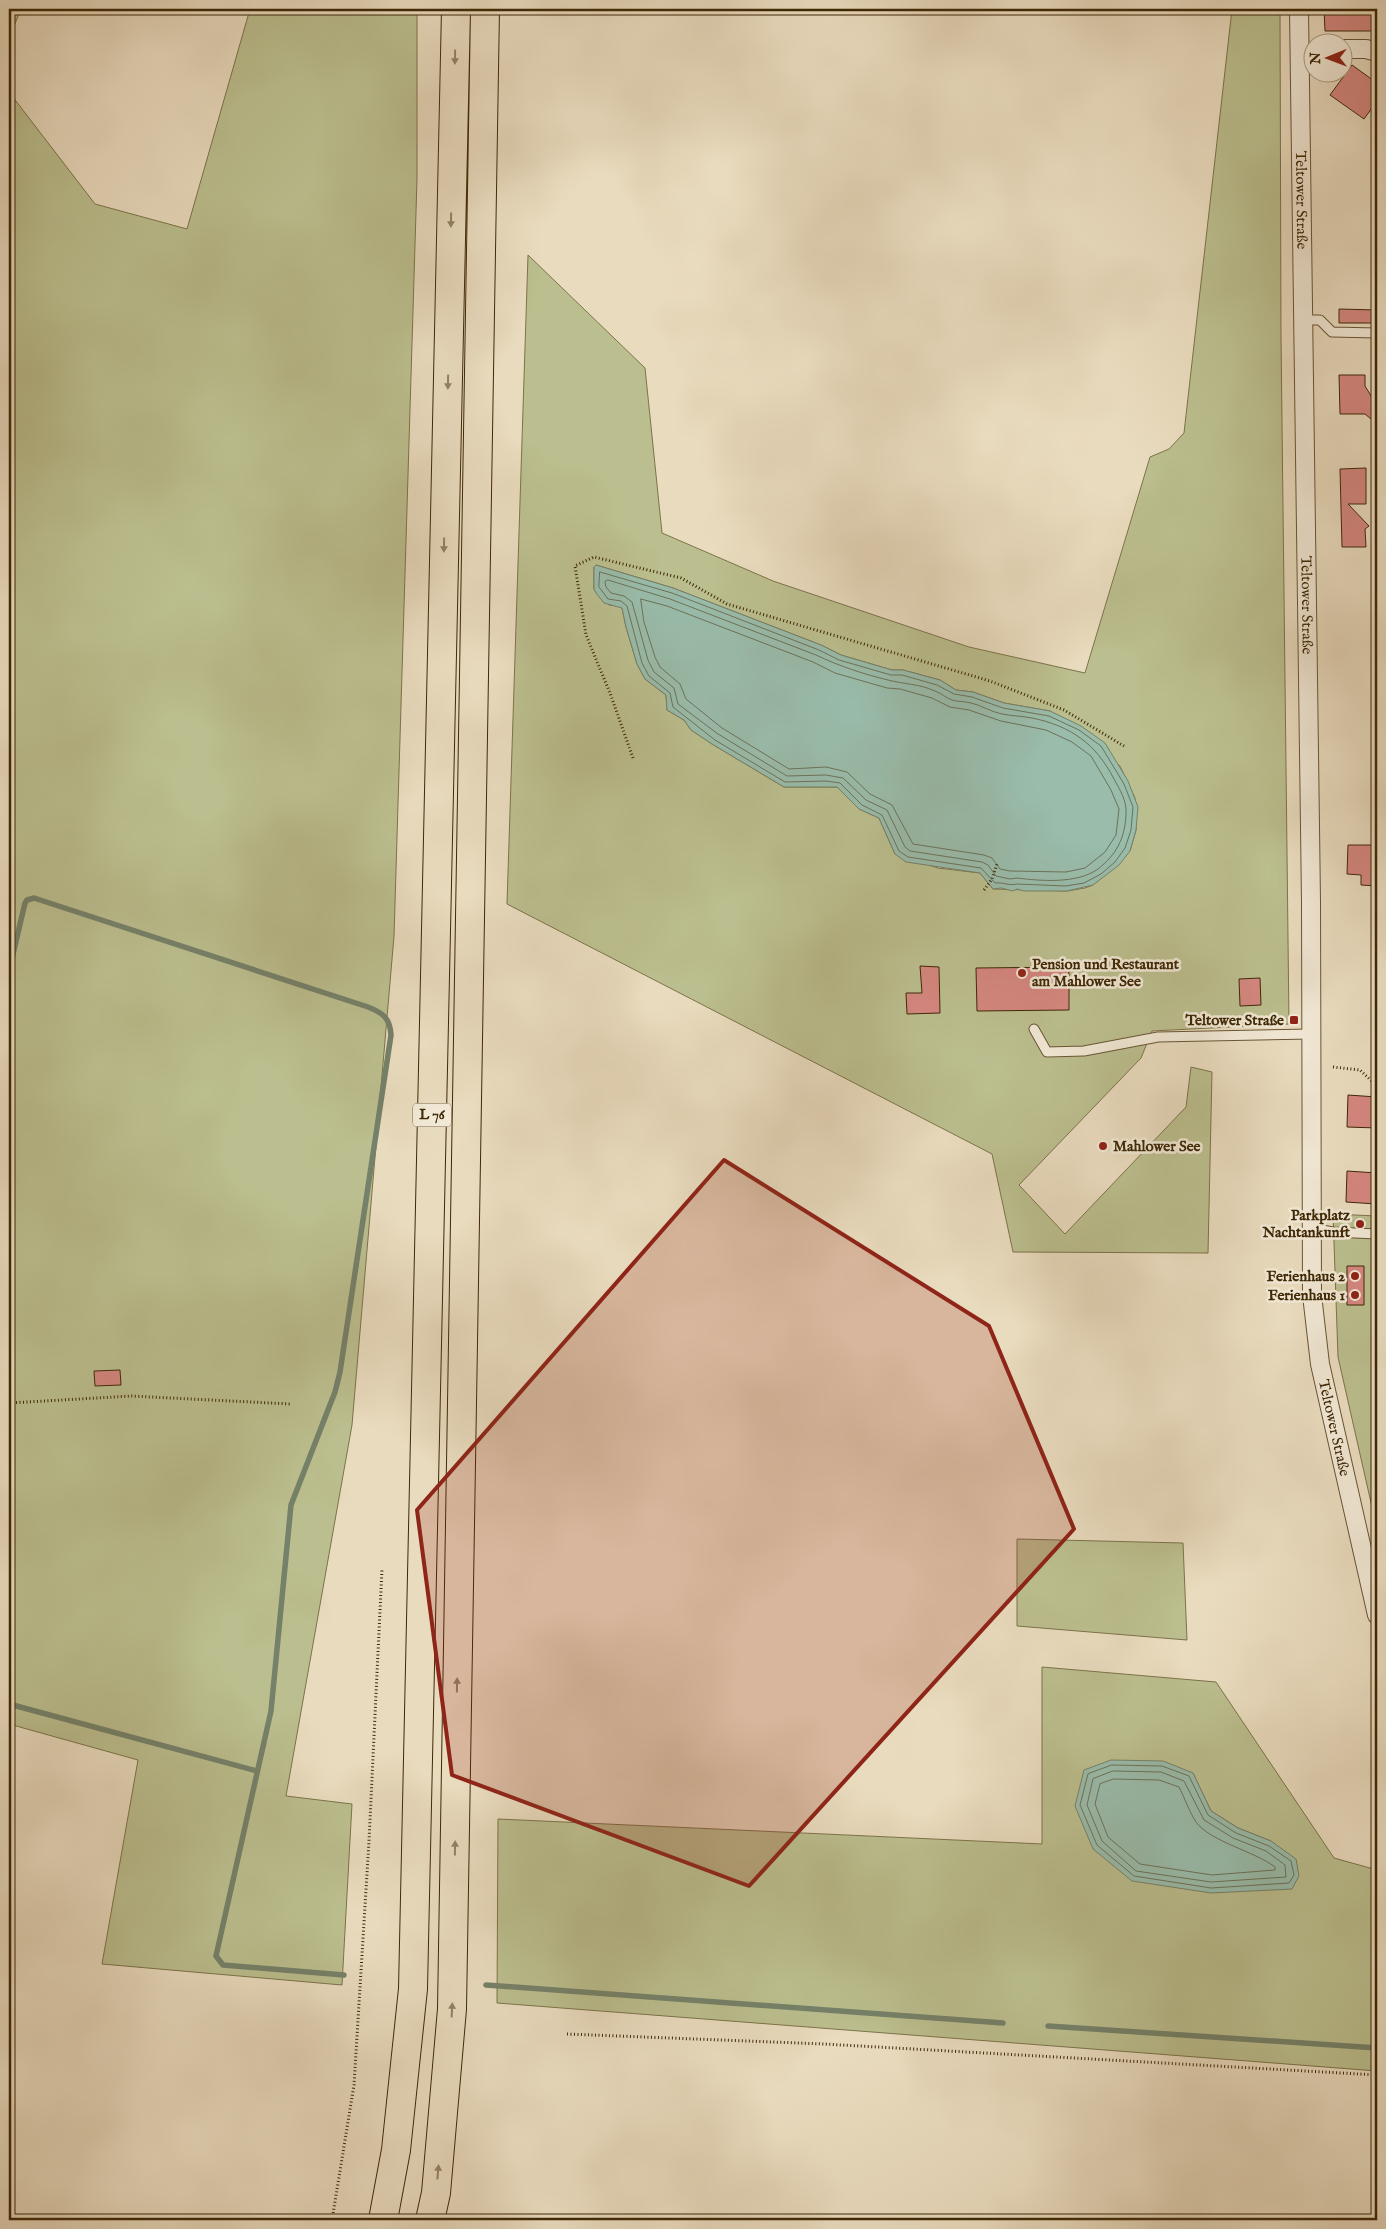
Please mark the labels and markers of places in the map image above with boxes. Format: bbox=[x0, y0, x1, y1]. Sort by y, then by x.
place label: Pension und Restaurant am Mahlower See bbox=[1032, 955, 1180, 991]
marker: Pension und Restaurant am Mahlower See bbox=[1016, 967, 1028, 979]
place label: Teltower Straße bbox=[1184, 1011, 1284, 1030]
marker: Teltower Straße bbox=[1288, 1014, 1300, 1026]
place label: Mahlower See bbox=[1113, 1137, 1201, 1156]
marker: Mahlower See bbox=[1097, 1140, 1109, 1152]
place label: Parkplatz Nachtankunft bbox=[1262, 1206, 1351, 1242]
marker: Parkplatz Nachtankunft bbox=[1354, 1218, 1366, 1230]
place label: Ferienhaus 2 bbox=[1267, 1267, 1345, 1286]
marker: Ferienhaus 2 bbox=[1349, 1270, 1361, 1282]
place label: Ferienhaus 1 bbox=[1268, 1286, 1345, 1305]
marker: Ferienhaus 1 bbox=[1349, 1289, 1361, 1301]

